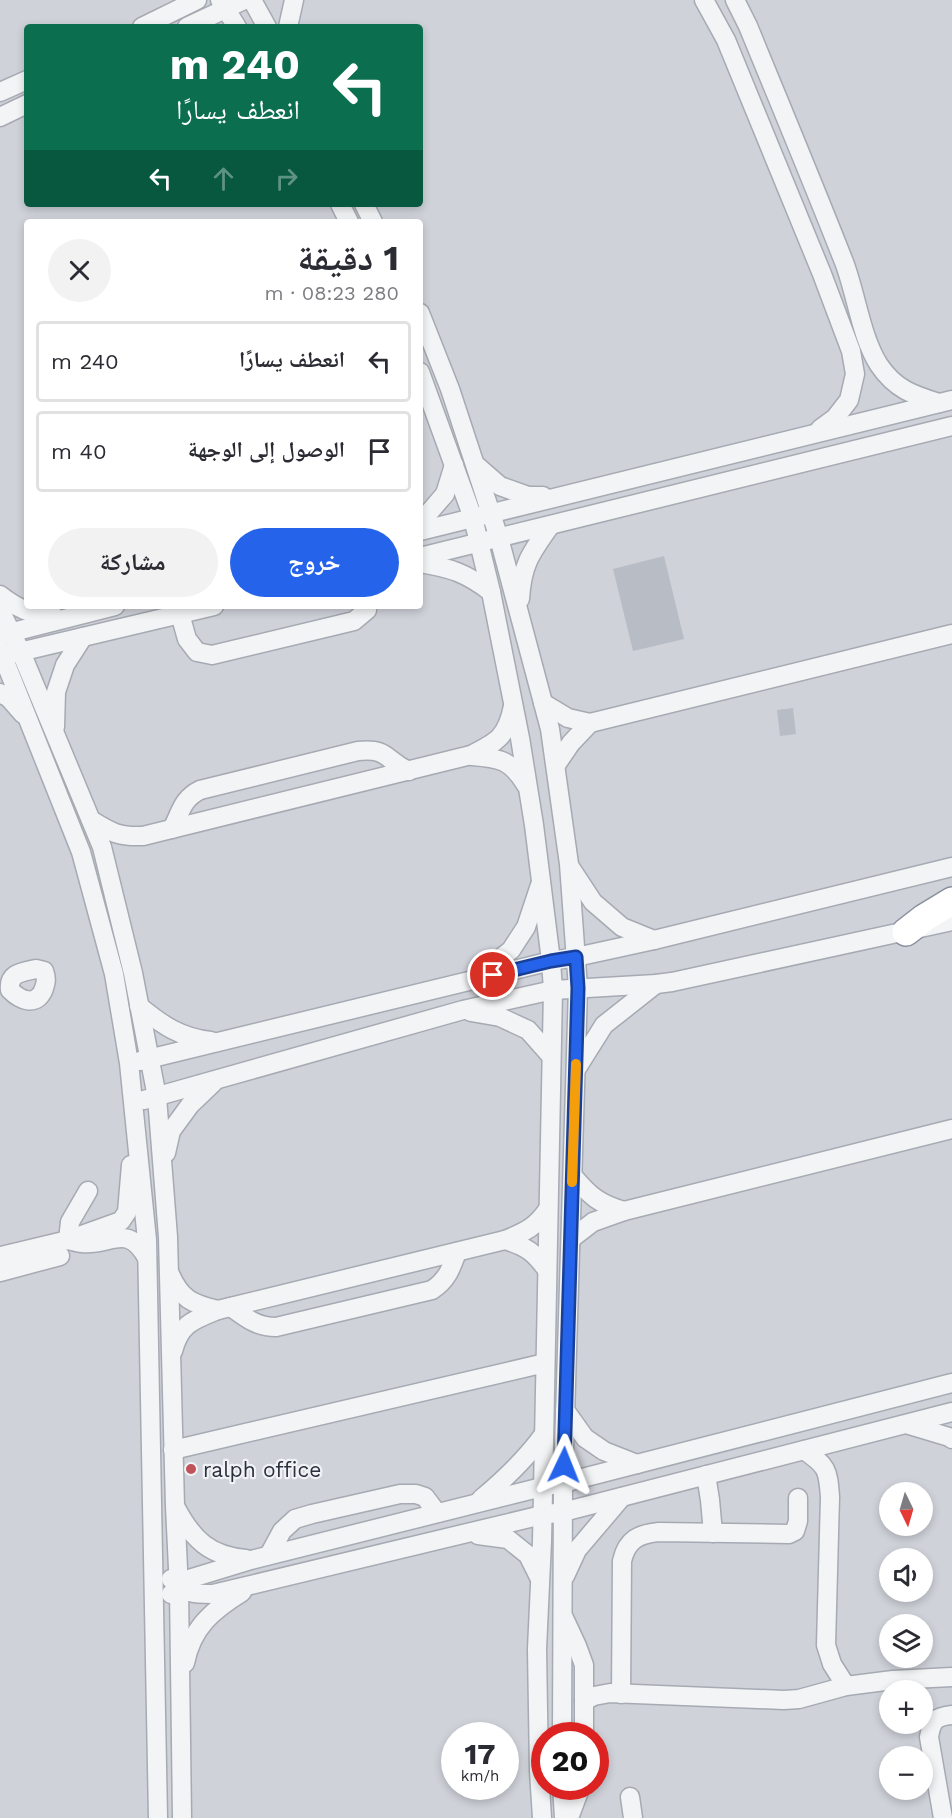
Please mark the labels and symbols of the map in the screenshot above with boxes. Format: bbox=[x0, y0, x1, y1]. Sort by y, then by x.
pin bbox=[467, 949, 518, 1000]
position arrow bbox=[532, 1433, 596, 1497]
place label: ralph office bbox=[203, 1457, 321, 1482]
marker: ralph office bbox=[184, 1462, 198, 1476]
north arrow bbox=[879, 1482, 933, 1536]
speed limit sign: 20 bbox=[531, 1722, 609, 1800]

